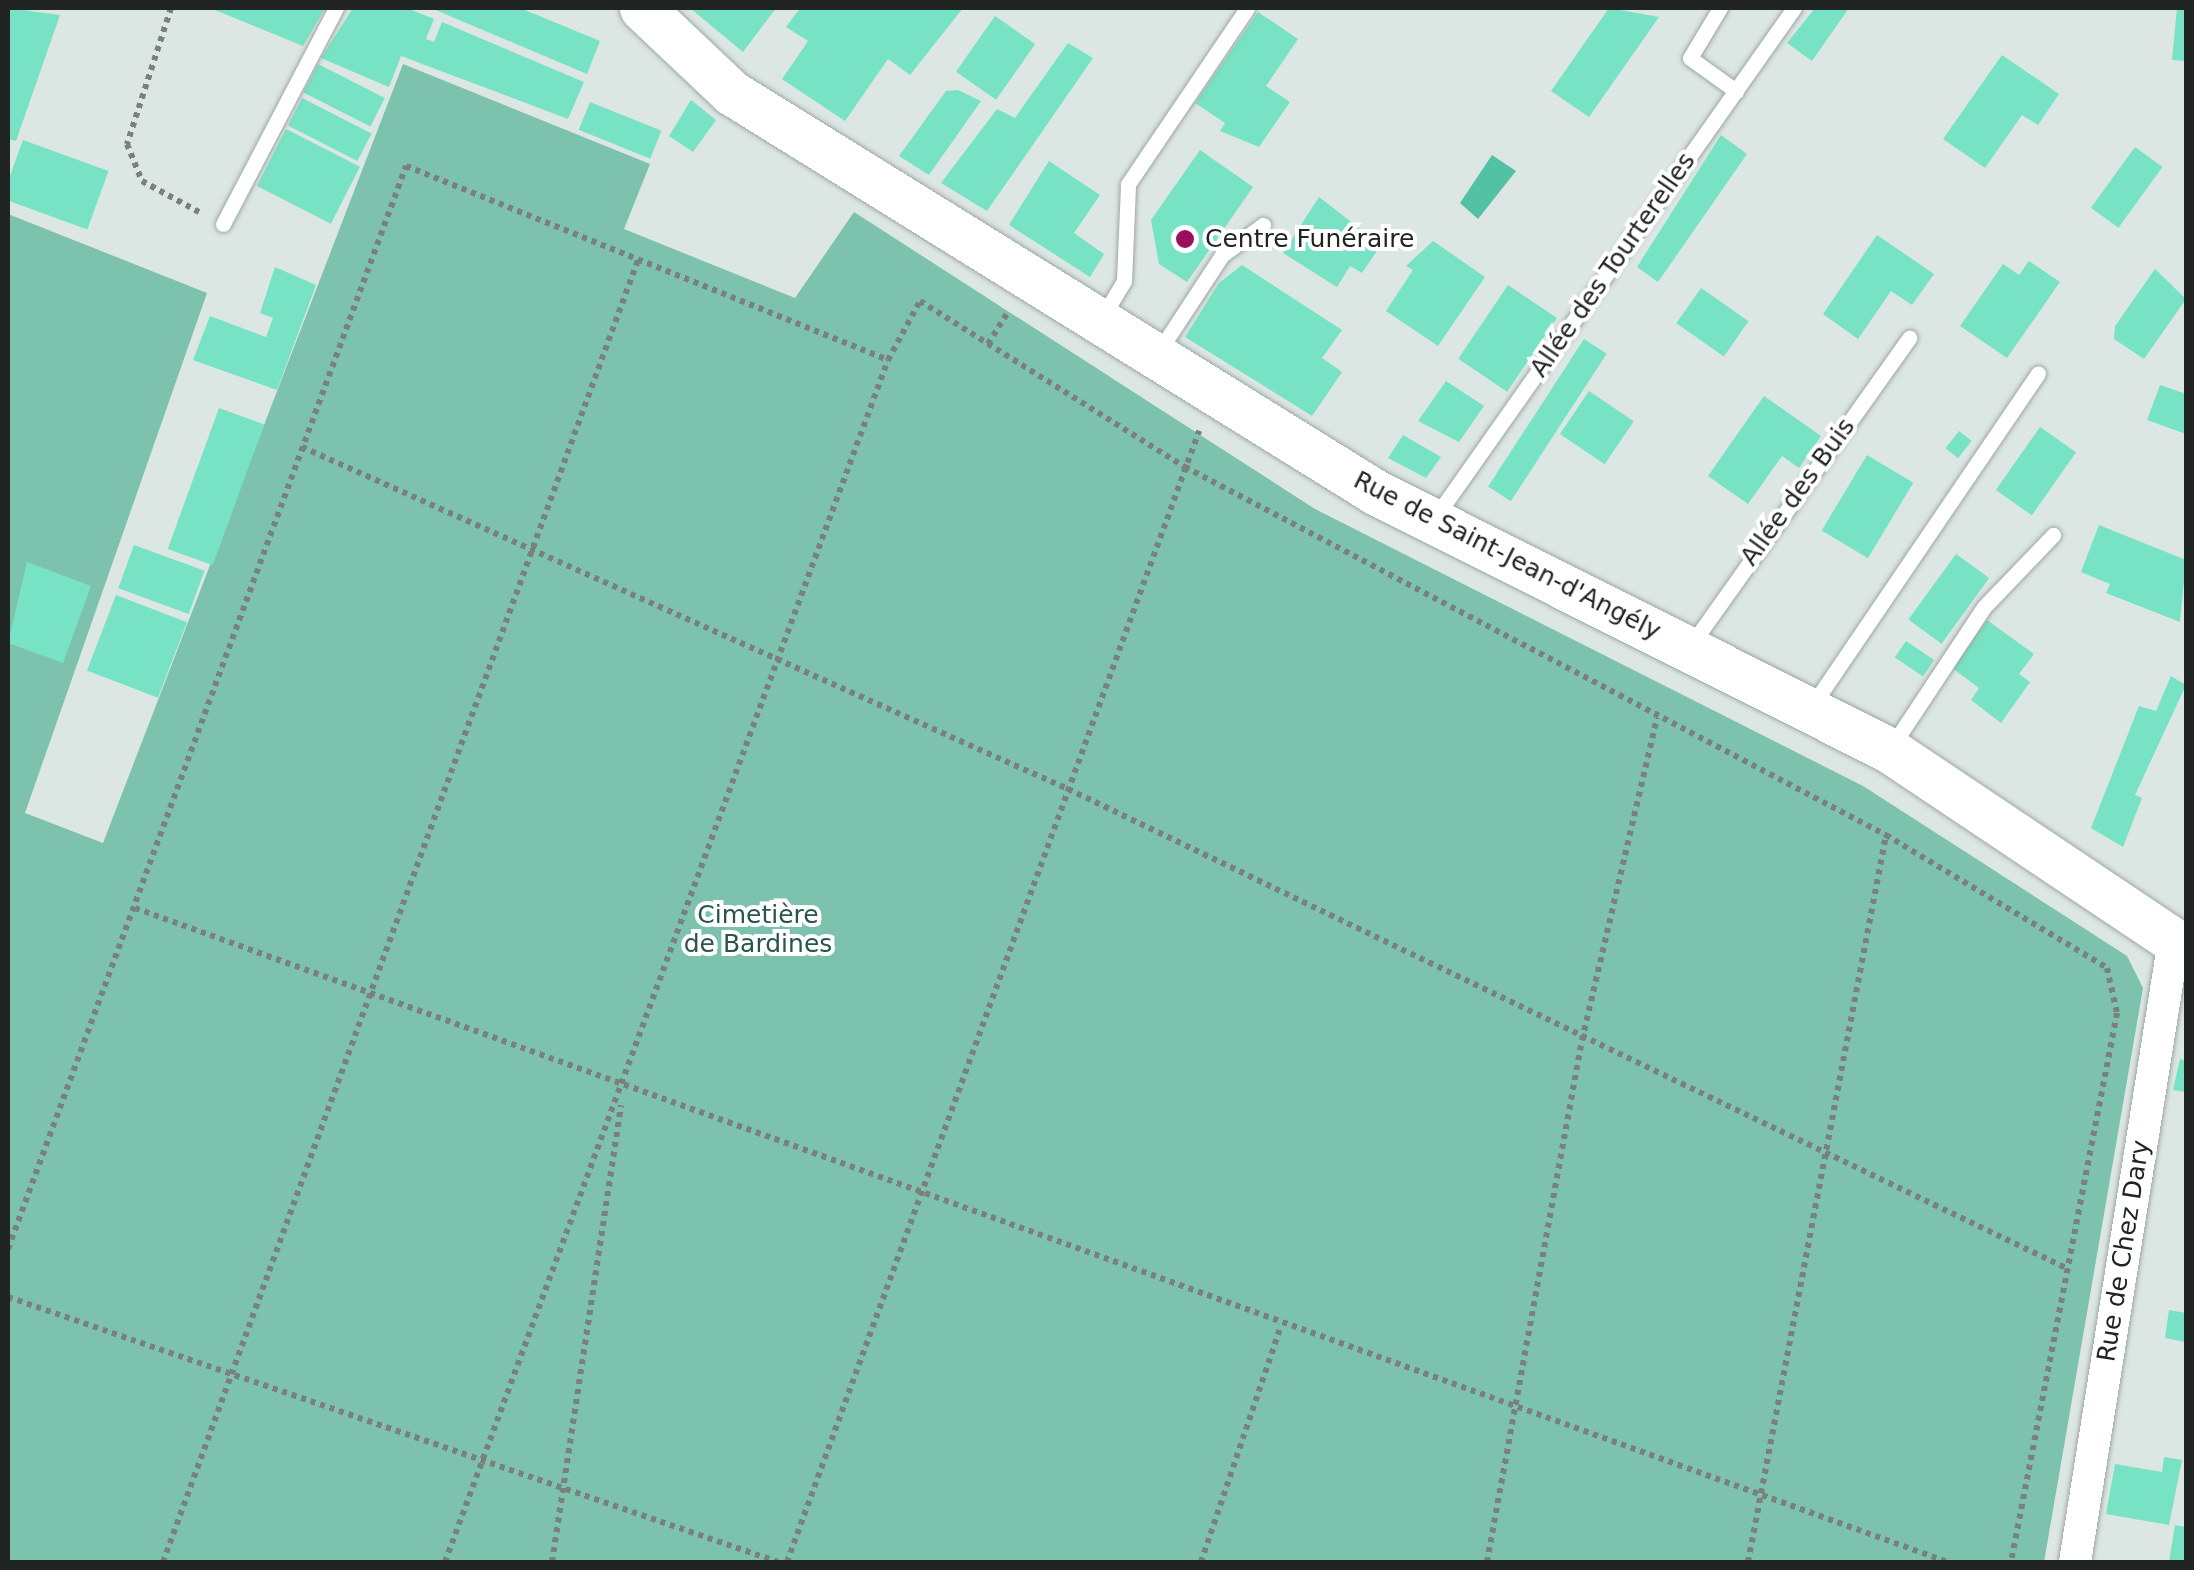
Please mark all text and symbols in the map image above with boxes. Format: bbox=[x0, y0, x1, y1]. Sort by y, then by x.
street label: Allée des Tourterelles bbox=[1524, 147, 1702, 383]
place label: Centre Funéraire bbox=[1205, 224, 1414, 254]
marker: Centre Funéraire bbox=[1174, 228, 1196, 250]
street label: Allée des Buis bbox=[1734, 412, 1862, 572]
street label: Rue de Saint-Jean-d'Angély bbox=[1349, 465, 1665, 647]
park label: Cimetière de Bardines bbox=[684, 901, 832, 960]
street label: Rue de Chez Dary bbox=[2092, 1138, 2156, 1364]

